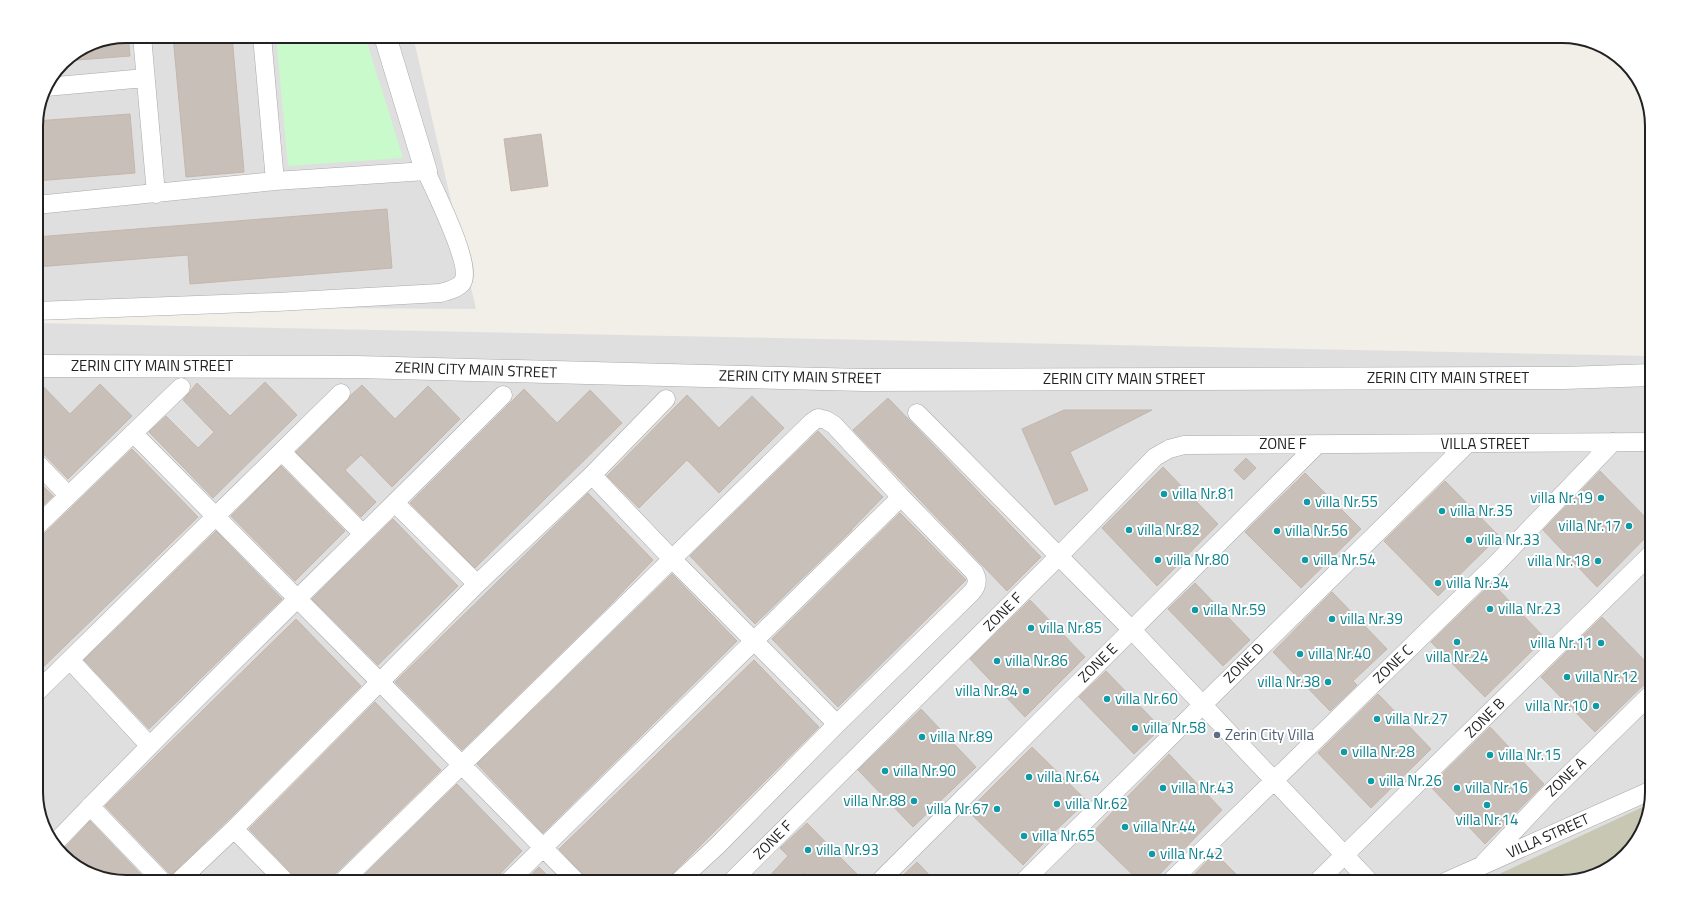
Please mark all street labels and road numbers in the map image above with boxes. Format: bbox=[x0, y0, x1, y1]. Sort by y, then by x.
street label: ZERIN CITY MAIN STREET bbox=[71, 354, 233, 377]
street label: ZERIN CITY MAIN STREET bbox=[395, 355, 558, 384]
street label: ZERIN CITY MAIN STREET bbox=[719, 364, 881, 389]
street label: ZERIN CITY MAIN STREET bbox=[1367, 366, 1529, 389]
street label: ZERIN CITY MAIN STREET bbox=[1043, 367, 1205, 390]
street label: ZONE F bbox=[1259, 432, 1307, 455]
street label: VILLA STREET bbox=[1441, 432, 1529, 455]
street label: ZONE F bbox=[978, 587, 1028, 637]
street label: ZONE D bbox=[1218, 637, 1269, 688]
street label: ZONE E bbox=[1073, 638, 1123, 688]
street label: ZONE C bbox=[1367, 639, 1418, 689]
street label: ZONE B bbox=[1459, 692, 1510, 743]
street label: ZONE A bbox=[1540, 751, 1591, 802]
street label: VILLA STREET bbox=[1503, 807, 1593, 864]
street label: ZONE F bbox=[748, 815, 798, 865]

